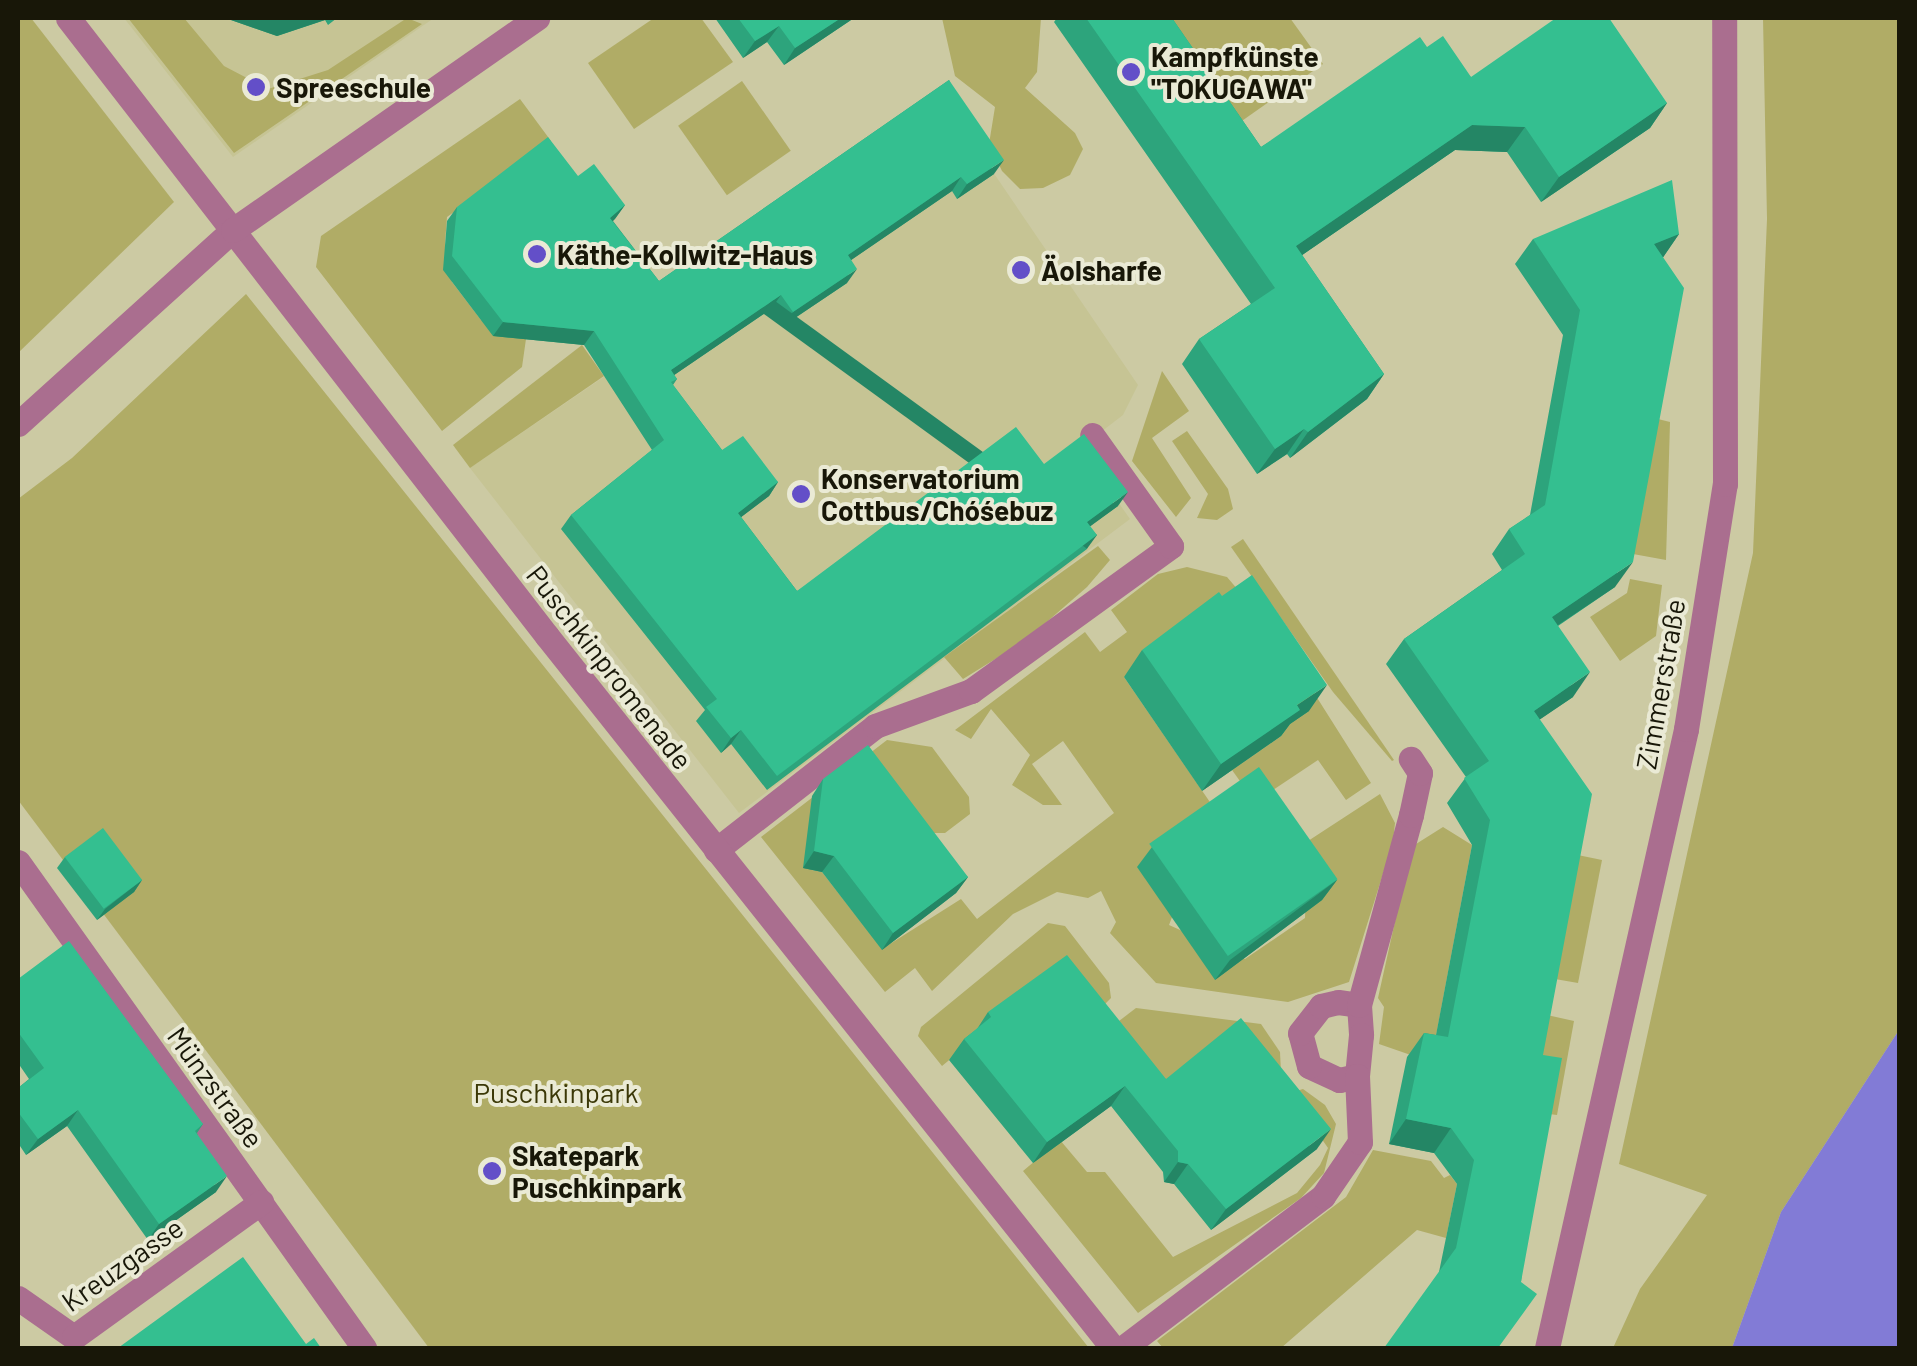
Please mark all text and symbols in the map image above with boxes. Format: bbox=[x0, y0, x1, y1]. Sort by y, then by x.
place label: Kampfkünste "TOKUGAWA" bbox=[1151, 39, 1319, 105]
marker: Kampfkünste "TOKUGAWA" bbox=[1120, 61, 1142, 83]
place label: Spreeschule bbox=[276, 70, 431, 104]
marker: Spreeschule bbox=[245, 76, 267, 98]
place label: Käthe-Kollwitz-Haus bbox=[557, 237, 813, 271]
marker: Käthe-Kollwitz-Haus bbox=[526, 243, 548, 265]
place label: Äolsharfe bbox=[1041, 253, 1162, 287]
marker: Äolsharfe bbox=[1010, 259, 1032, 281]
place label: Konservatorium Cottbus/Chóśebuz bbox=[821, 461, 1053, 527]
marker: Konservatorium Cottbus/Chóśebuz bbox=[790, 483, 812, 505]
street label: Puschkinpromenade bbox=[520, 558, 700, 776]
street label: Zimmerstraße bbox=[1628, 596, 1692, 772]
street label: Münzstraße bbox=[161, 1020, 271, 1154]
park label: Puschkinpark bbox=[474, 1075, 638, 1109]
place label: Skatepark Puschkinpark bbox=[512, 1138, 682, 1204]
marker: Skatepark Puschkinpark bbox=[481, 1160, 503, 1182]
street label: Kreuzgasse bbox=[55, 1210, 189, 1318]

